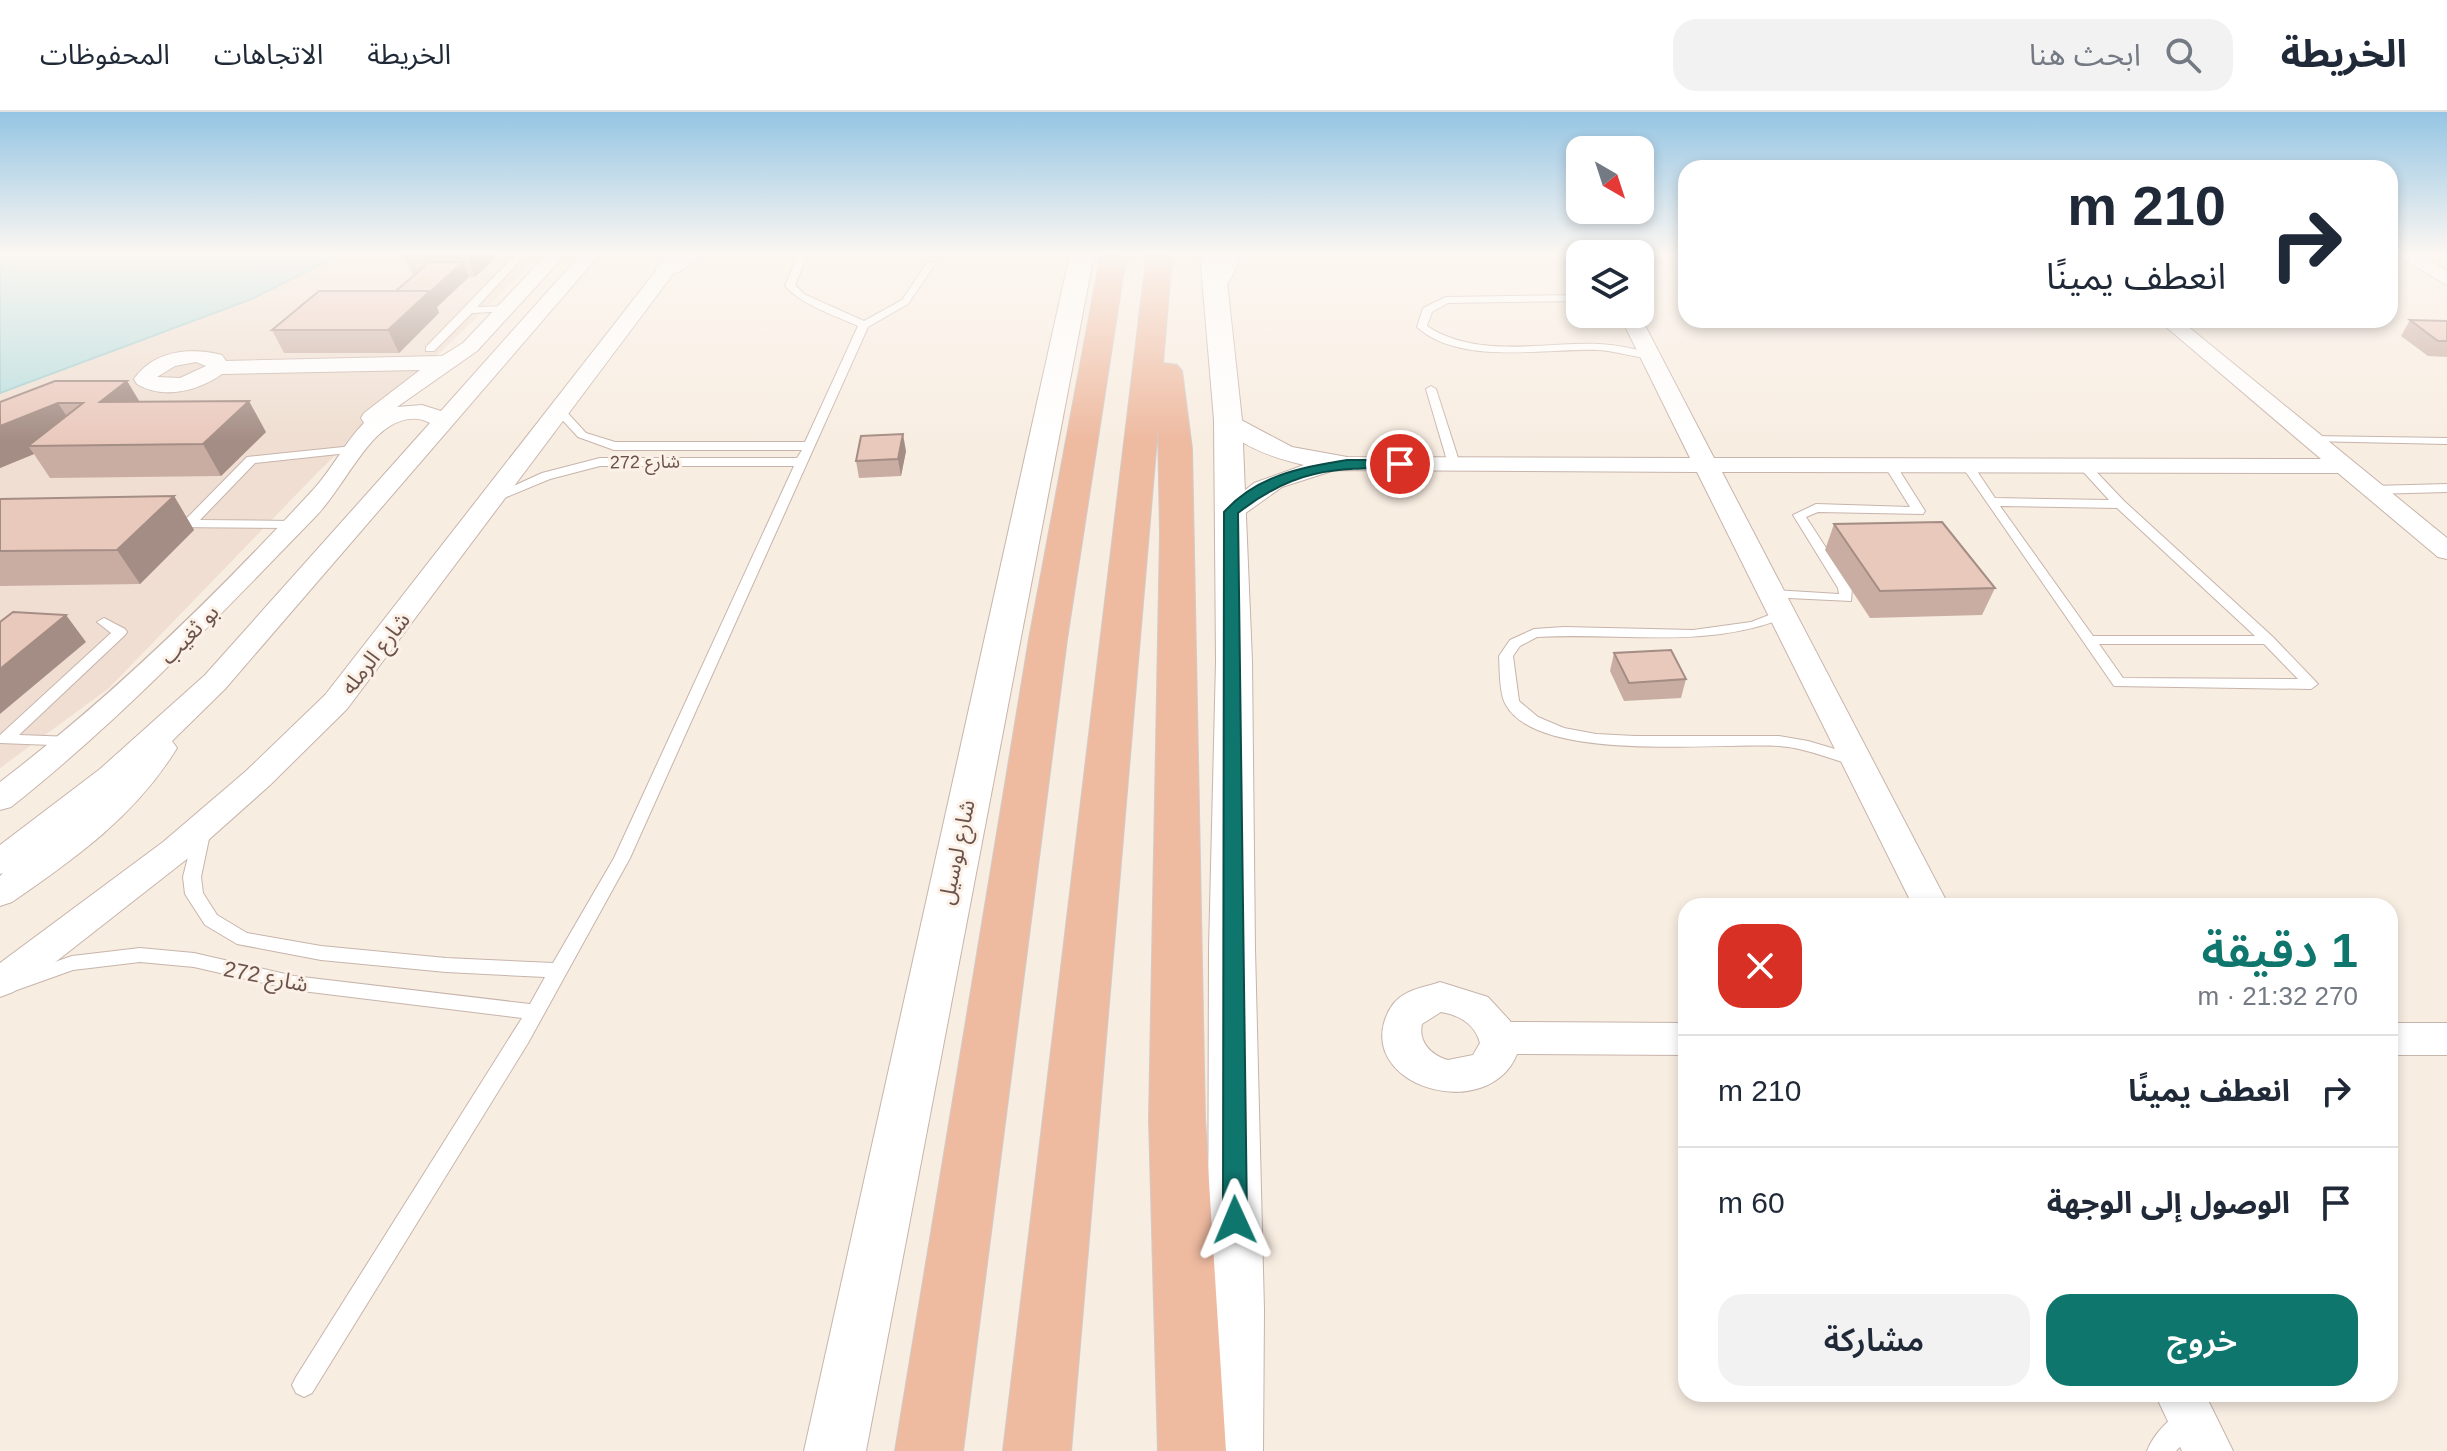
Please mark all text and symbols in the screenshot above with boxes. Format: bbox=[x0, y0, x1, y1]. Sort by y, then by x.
search box bbox=[1673, 19, 2233, 91]
icon: search bbox=[2161, 33, 2205, 77]
text: الخريطة bbox=[2281, 33, 2407, 75]
text: ابحث هنا bbox=[2029, 38, 2141, 71]
text: المحفوظات bbox=[40, 39, 170, 70]
text: الاتجاهات bbox=[214, 39, 323, 70]
text: الخريطة bbox=[367, 39, 451, 70]
north arrow bbox=[1566, 136, 1654, 224]
map controls bbox=[1566, 136, 1654, 328]
text: 210 m bbox=[2067, 174, 2226, 237]
icon: right bbox=[2254, 192, 2358, 296]
button: layers bbox=[1566, 240, 1654, 328]
text: انعطف يمينًا bbox=[2046, 256, 2226, 297]
pin bbox=[1366, 430, 1434, 498]
icon: arrive bbox=[1378, 442, 1422, 486]
street label: شارع 272 bbox=[610, 451, 680, 477]
street label: بو ثغيب bbox=[155, 600, 224, 669]
street label: شارع الرمله bbox=[336, 608, 418, 702]
street label: شارع لوسيل bbox=[933, 797, 984, 908]
button: close bbox=[1718, 924, 1802, 1008]
text: 1 دقيقة bbox=[2202, 924, 2358, 977]
street label: شارع 272 bbox=[221, 956, 310, 1001]
text: 270 m · 21:32 bbox=[2198, 981, 2358, 1011]
icon: right bbox=[2314, 1069, 2358, 1113]
text: 210 m bbox=[1718, 1074, 1801, 1107]
text: انعطف يمينًا bbox=[2128, 1074, 2290, 1107]
position arrow bbox=[1193, 1178, 1277, 1262]
icon: arrive bbox=[2314, 1181, 2358, 1225]
text: 60 m bbox=[1718, 1186, 1785, 1219]
text: الوصول إلى الوجهة bbox=[2047, 1186, 2290, 1219]
button: مشاركة bbox=[1718, 1294, 2030, 1386]
button: خروج bbox=[2046, 1294, 2358, 1386]

